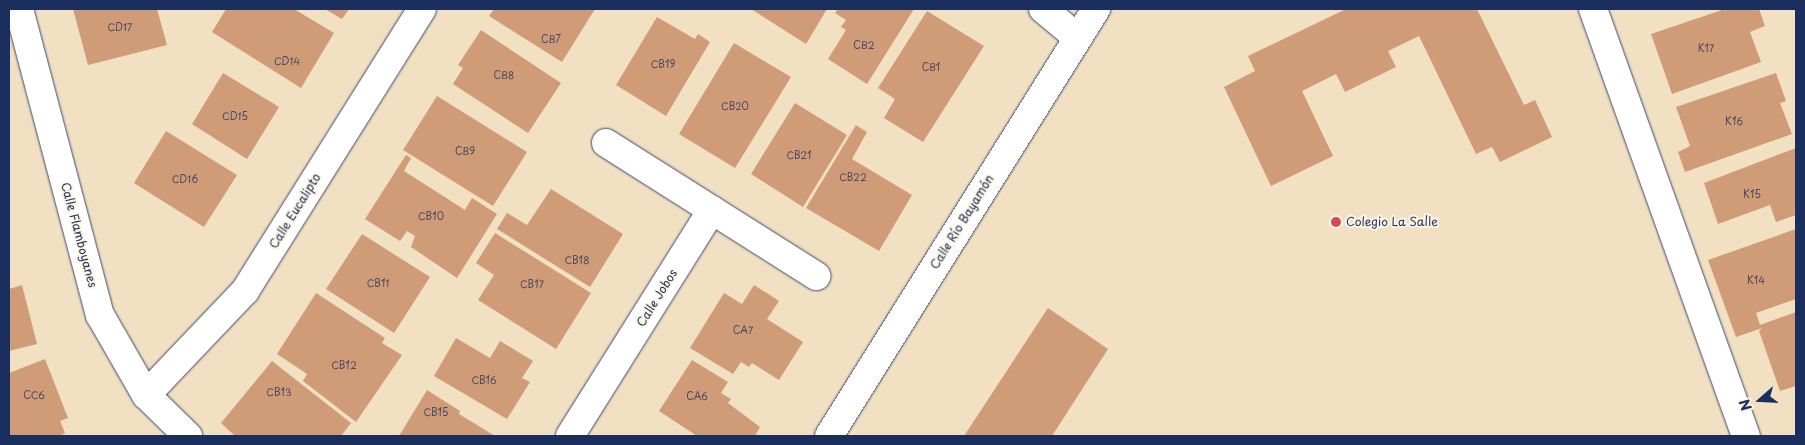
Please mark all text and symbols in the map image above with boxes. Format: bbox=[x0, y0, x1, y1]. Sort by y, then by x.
house number: CD17 bbox=[108, 21, 132, 33]
house number: CB7 bbox=[541, 33, 561, 45]
house number: CB2 bbox=[853, 39, 875, 51]
house number: K17 bbox=[1698, 42, 1714, 54]
house number: CD14 bbox=[274, 55, 300, 67]
house number: CB19 bbox=[651, 58, 675, 70]
house number: CB1 bbox=[922, 61, 940, 73]
house number: CB8 bbox=[494, 69, 514, 81]
house number: CB20 bbox=[721, 100, 749, 112]
house number: CD15 bbox=[222, 110, 248, 122]
house number: K16 bbox=[1725, 115, 1743, 127]
house number: CB9 bbox=[455, 145, 475, 157]
house number: CB21 bbox=[786, 149, 812, 161]
street label: Calle Eucalipto bbox=[266, 171, 324, 251]
house number: CB22 bbox=[839, 171, 867, 183]
street label: Calle Río Bayamón bbox=[927, 171, 997, 273]
house number: CD16 bbox=[172, 173, 198, 185]
street label: Calle Flamboyanes bbox=[58, 180, 100, 290]
house number: K15 bbox=[1743, 188, 1761, 200]
house number: CB10 bbox=[418, 210, 444, 222]
place label: Colegio La Salle bbox=[1346, 215, 1438, 229]
marker: Colegio La Salle bbox=[1330, 216, 1342, 228]
house number: CB18 bbox=[564, 254, 590, 266]
street label: Calle Jobos bbox=[633, 266, 681, 330]
house number: K14 bbox=[1747, 274, 1765, 286]
house number: CB11 bbox=[367, 277, 389, 289]
house number: CB17 bbox=[520, 278, 544, 290]
house number: CA7 bbox=[733, 324, 753, 336]
house number: CB12 bbox=[331, 359, 357, 371]
house number: CB16 bbox=[471, 374, 497, 386]
north arrow bbox=[1735, 375, 1785, 425]
house number: CB13 bbox=[266, 386, 292, 398]
house number: CC6 bbox=[23, 389, 45, 401]
house number: CA6 bbox=[686, 390, 708, 402]
text: N bbox=[1734, 396, 1757, 414]
house number: CB15 bbox=[423, 406, 449, 418]

